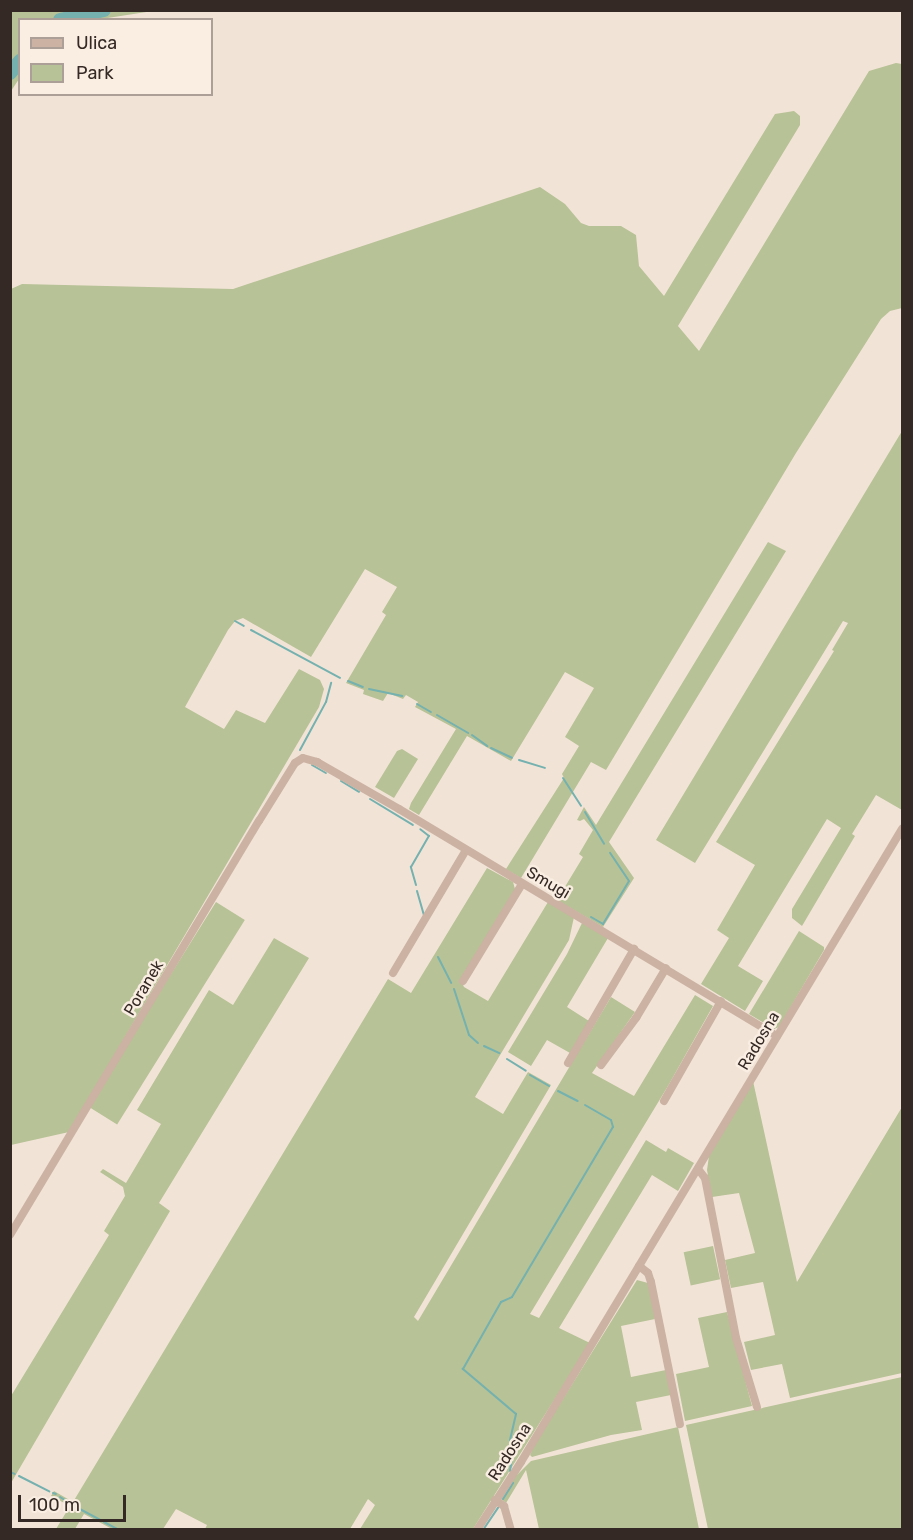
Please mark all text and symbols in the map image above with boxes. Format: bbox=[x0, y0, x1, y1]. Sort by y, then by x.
legend bbox=[18, 18, 213, 96]
text: Ulica bbox=[76, 32, 117, 54]
text: Park bbox=[76, 62, 113, 84]
street label: Smugi bbox=[523, 863, 573, 903]
street label: Poranek bbox=[120, 957, 168, 1019]
street label: Radosna bbox=[734, 1008, 784, 1074]
street label: Radosna bbox=[484, 1420, 536, 1484]
scale bar bbox=[21, 1483, 129, 1521]
text: 100 m bbox=[29, 1494, 80, 1516]

